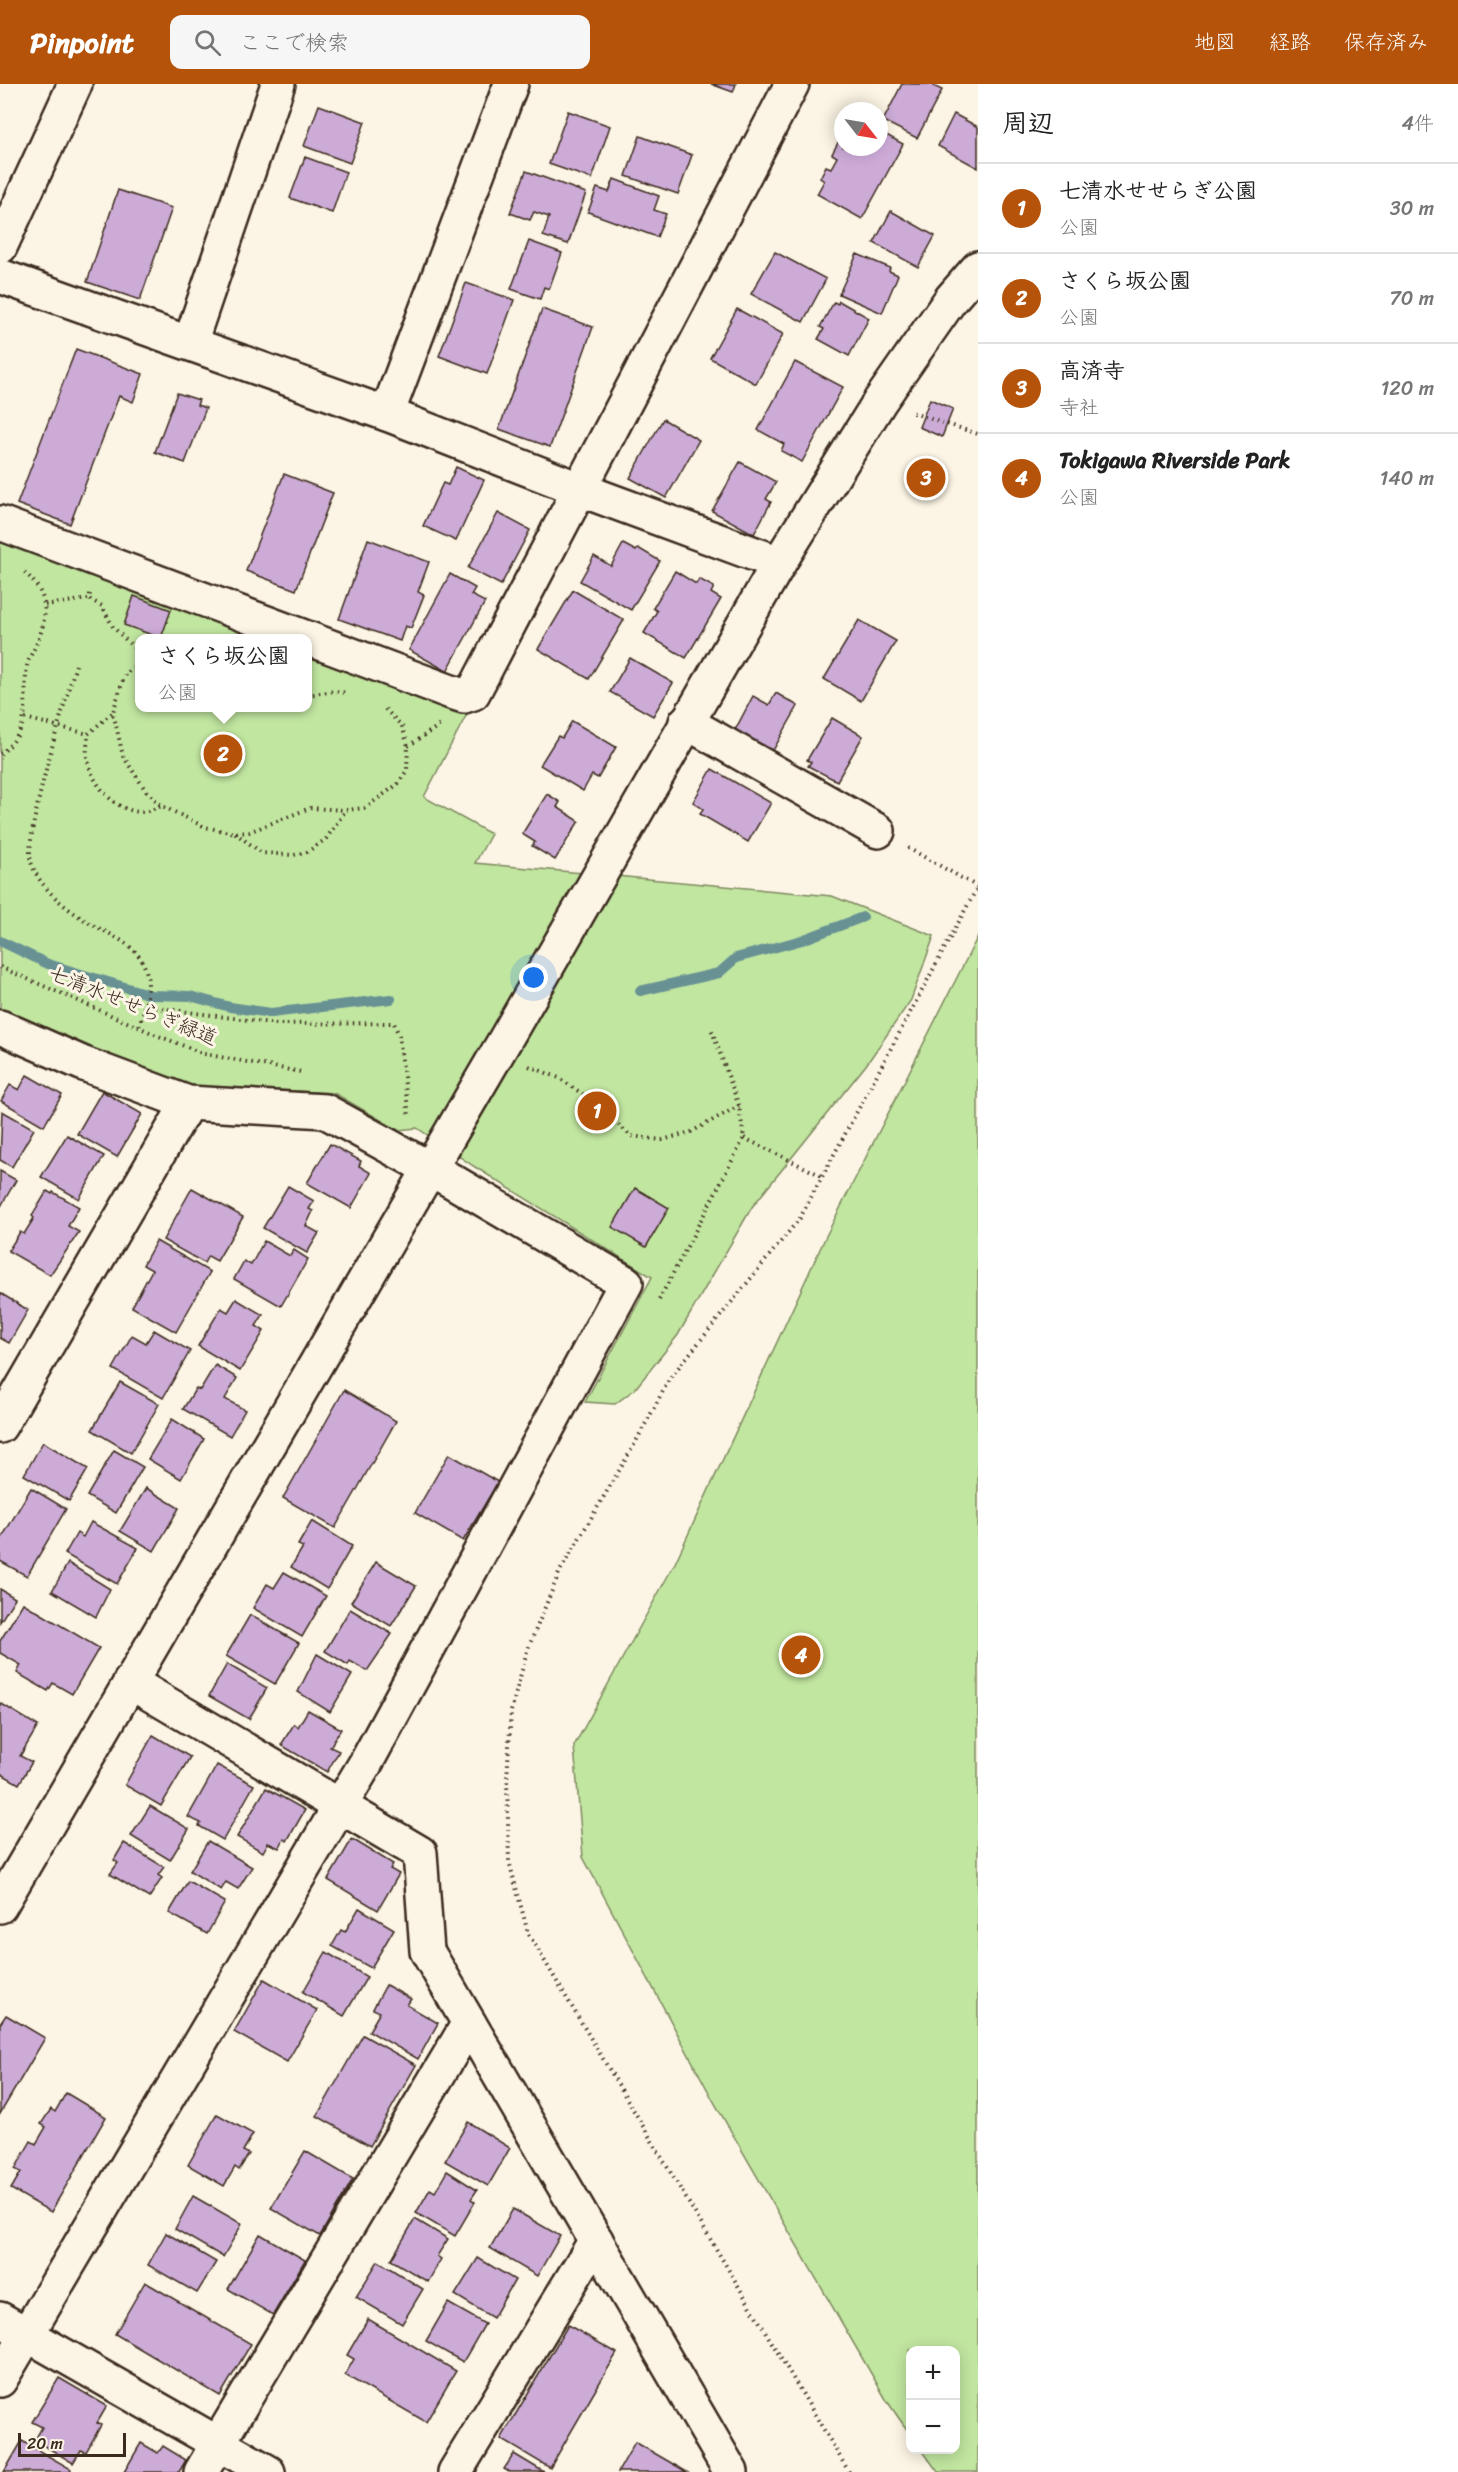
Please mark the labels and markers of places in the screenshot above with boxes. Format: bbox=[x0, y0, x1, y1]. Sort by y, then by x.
pin: 3 bbox=[906, 456, 946, 500]
pin: 2 bbox=[204, 732, 242, 776]
pin: 1 bbox=[578, 1088, 616, 1134]
pin: 4 bbox=[782, 1632, 820, 1678]

